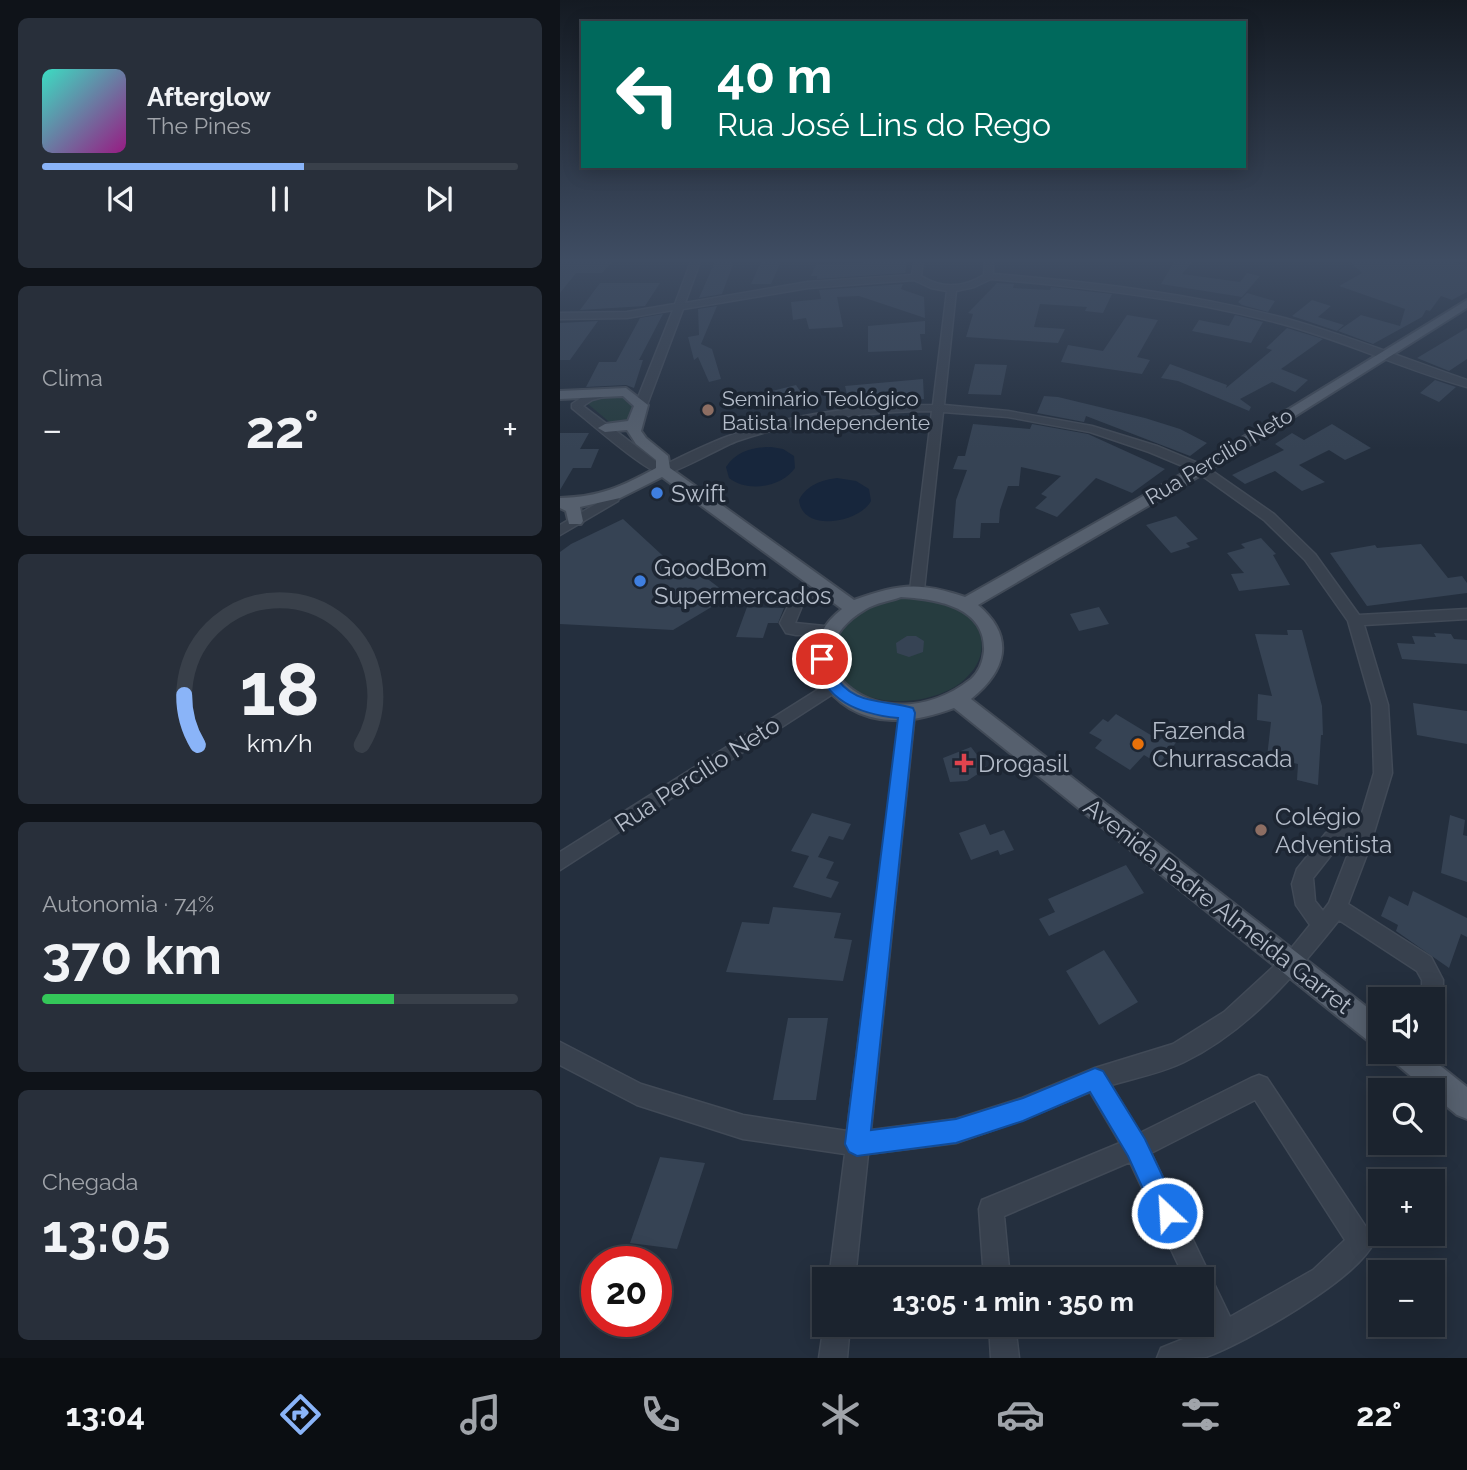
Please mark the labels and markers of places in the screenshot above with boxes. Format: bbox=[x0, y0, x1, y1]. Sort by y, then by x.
place label: Seminário Teológico Batista Independente bbox=[722, 386, 930, 435]
marker: Seminário Teológico Batista Independente bbox=[700, 402, 716, 418]
place label: Swift bbox=[671, 479, 726, 508]
marker: Swift bbox=[649, 485, 665, 501]
place label: GoodBom Supermercados bbox=[654, 553, 831, 610]
marker: GoodBom Supermercados bbox=[632, 573, 648, 589]
pin bbox=[792, 629, 852, 689]
place label: Fazenda Churrascada bbox=[1152, 716, 1292, 773]
marker: Fazenda Churrascada bbox=[1130, 736, 1146, 752]
place label: Drogasil bbox=[978, 749, 1069, 778]
marker: Drogasil bbox=[956, 755, 972, 771]
place label: Colégio Adventista bbox=[1275, 802, 1392, 859]
marker: Colégio Adventista bbox=[1253, 822, 1269, 838]

